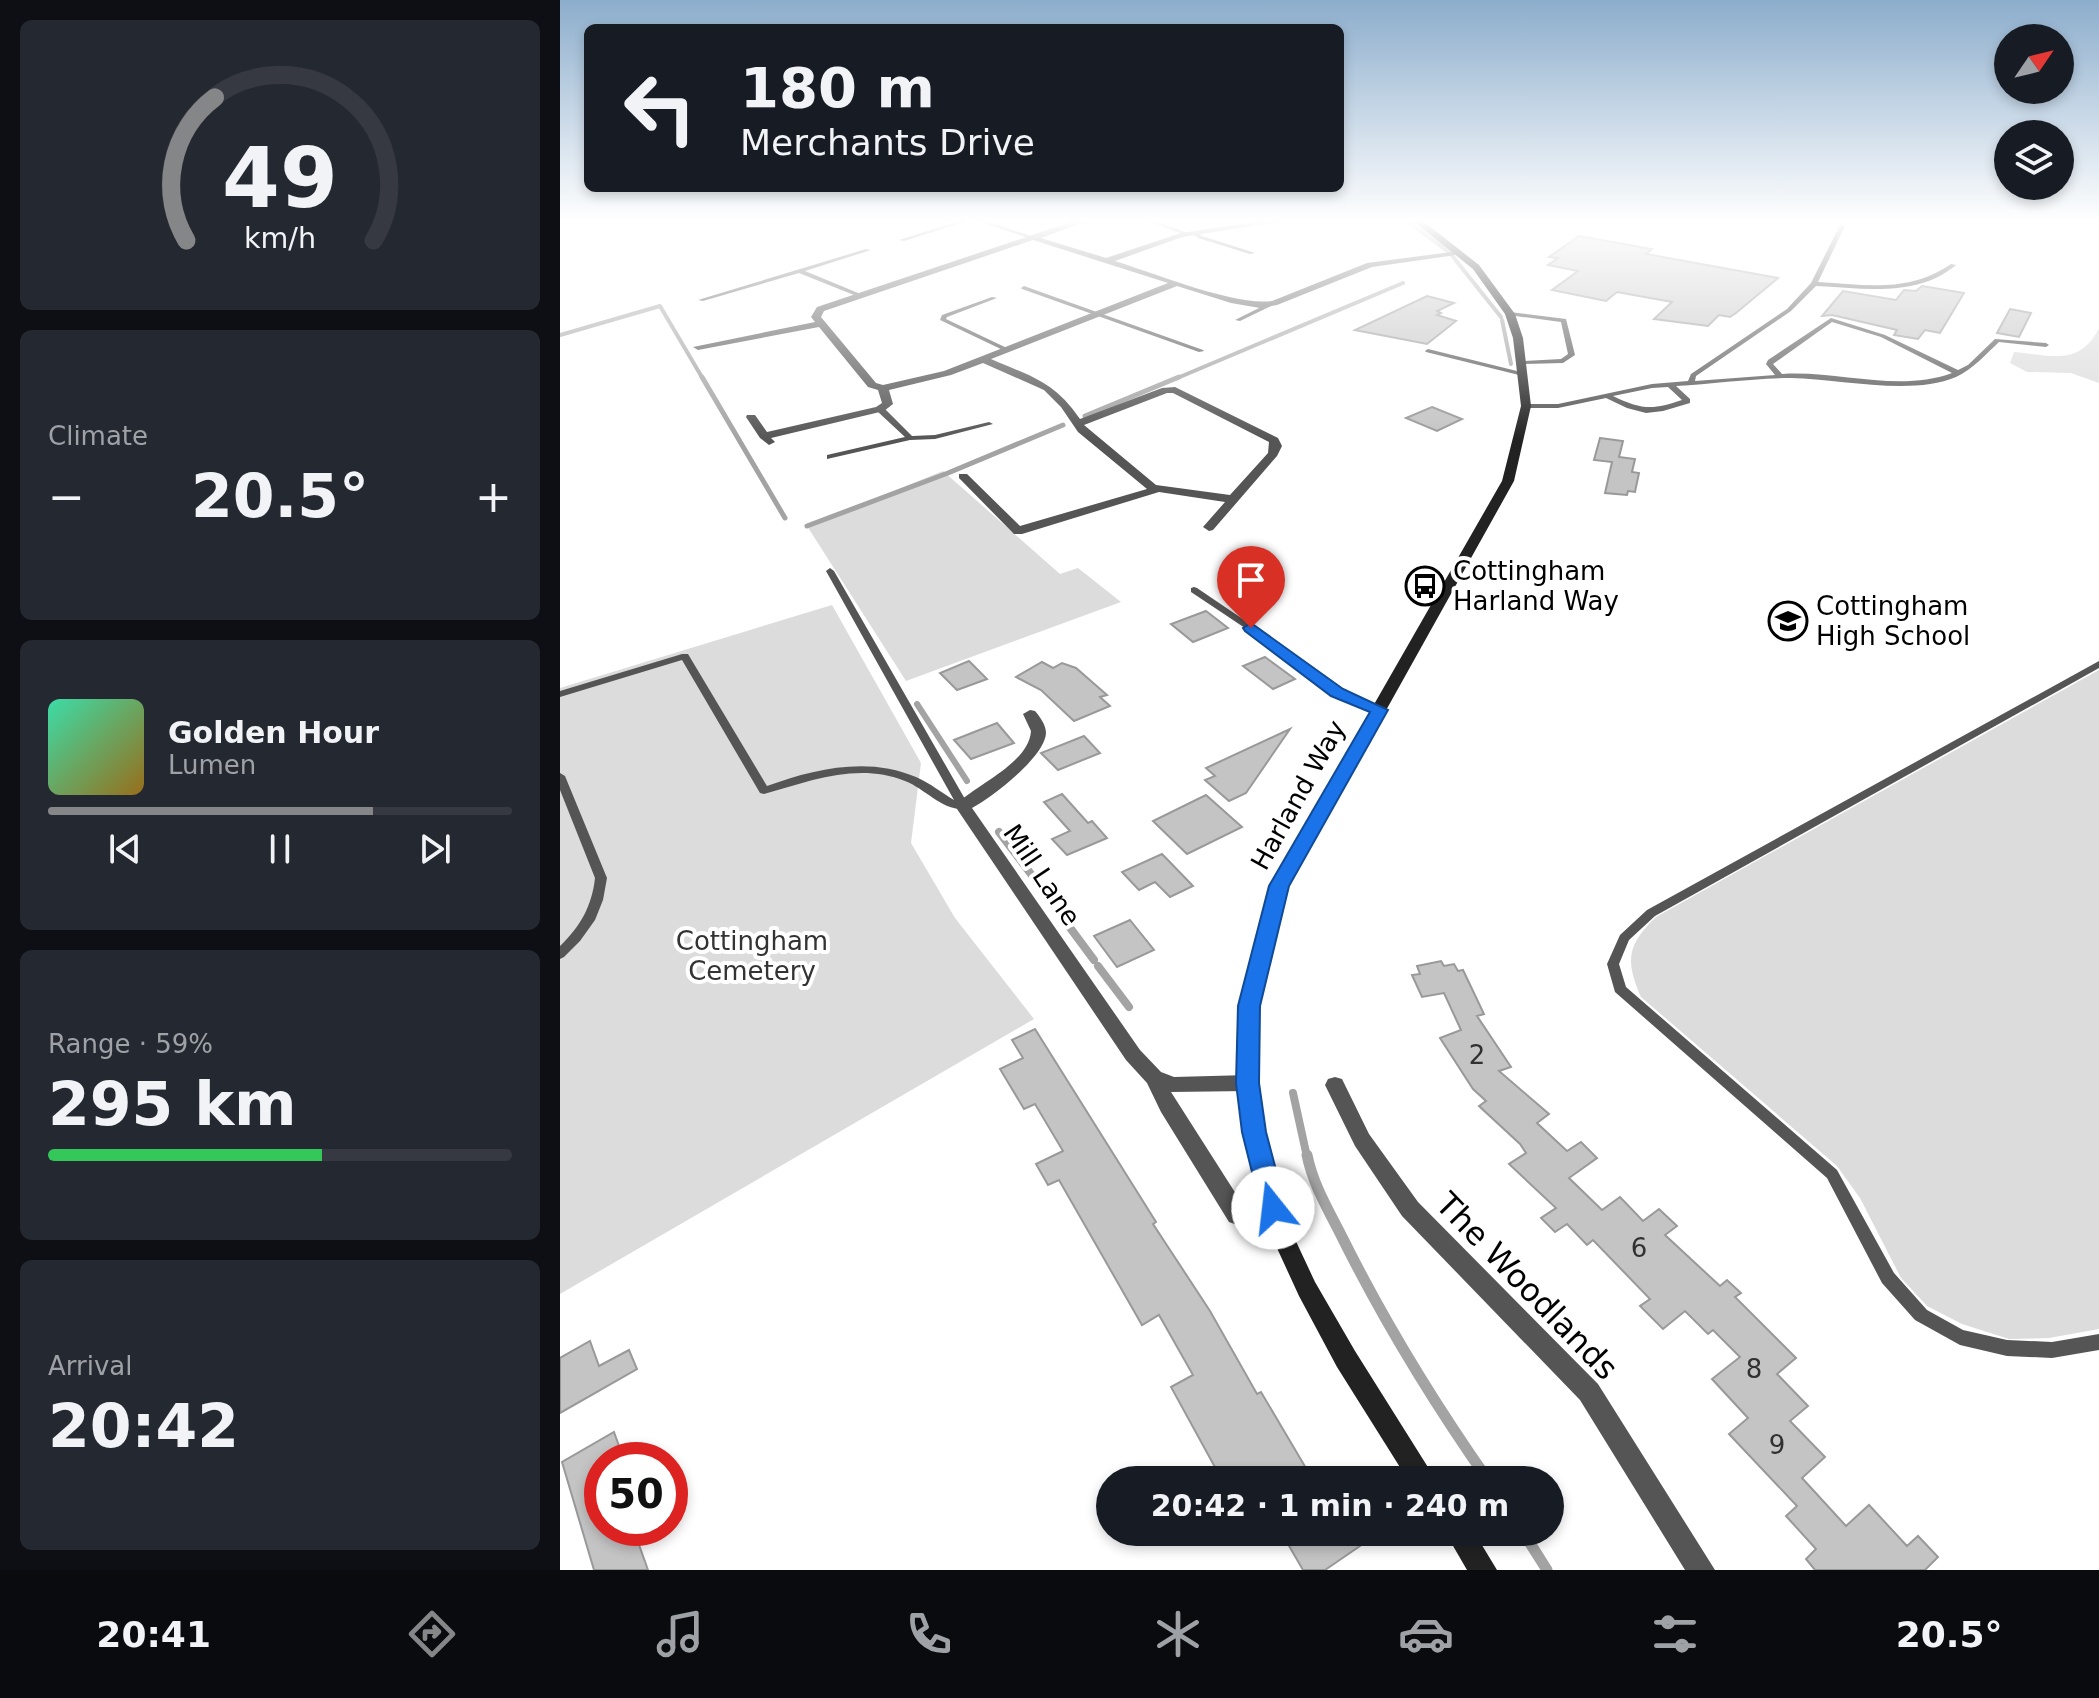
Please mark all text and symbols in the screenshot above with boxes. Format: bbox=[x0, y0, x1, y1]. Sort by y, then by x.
north arrow bbox=[1994, 24, 2074, 104]
map controls bbox=[1994, 24, 2074, 200]
text: 180 m bbox=[740, 55, 935, 120]
icon: left bbox=[608, 56, 712, 160]
button: layers bbox=[1994, 120, 2074, 200]
text: Merchants Drive bbox=[740, 122, 1035, 163]
text: 49 bbox=[222, 130, 338, 227]
text: km/h bbox=[244, 221, 316, 255]
text: Climate bbox=[48, 421, 148, 451]
text: 20.5° bbox=[191, 461, 369, 531]
text: − bbox=[48, 471, 85, 522]
text: + bbox=[475, 471, 512, 522]
pin bbox=[1217, 546, 1285, 628]
place label: Cottingham Harland Way bbox=[1453, 556, 1619, 616]
icon: arrive bbox=[1229, 558, 1273, 602]
bus stop icon: Cottingham Harland Way bbox=[1404, 565, 1446, 607]
place label: Cottingham High School bbox=[1816, 591, 1970, 651]
school or university icon: Cottingham High School bbox=[1767, 600, 1809, 642]
text: Golden Hour bbox=[168, 715, 379, 750]
street label: Harland Way bbox=[1245, 715, 1351, 875]
text: Lumen bbox=[168, 750, 256, 780]
street label: Mill Lane bbox=[997, 819, 1087, 931]
icon: previous bbox=[103, 827, 147, 871]
icon: pause bbox=[258, 827, 302, 871]
icon: next bbox=[413, 827, 457, 871]
park label: Cottingham Cemetery bbox=[676, 926, 828, 986]
text: Range · 59% bbox=[48, 1029, 213, 1059]
house number: 2 bbox=[1469, 1040, 1485, 1070]
text: 295 km bbox=[48, 1069, 297, 1139]
position arrow bbox=[1231, 1166, 1315, 1250]
street label: The Woodlands bbox=[1428, 1184, 1626, 1387]
house number: 6 bbox=[1631, 1233, 1647, 1263]
text: Arrival bbox=[48, 1351, 132, 1381]
house number: 8 bbox=[1746, 1354, 1762, 1384]
text: 20:42 bbox=[48, 1391, 239, 1461]
house number: 9 bbox=[1769, 1430, 1785, 1460]
speed limit sign: 50 bbox=[584, 1442, 688, 1546]
text: 20:42 · 1 min · 240 m bbox=[1151, 1488, 1509, 1523]
icon: directions bbox=[404, 1606, 460, 1662]
icon: music bbox=[652, 1606, 708, 1662]
icon: phone bbox=[901, 1606, 957, 1662]
icon: climate bbox=[1150, 1606, 1206, 1662]
icon: car bbox=[1398, 1606, 1454, 1662]
icon: filters bbox=[1647, 1606, 1703, 1662]
text: 20:41 bbox=[96, 1614, 211, 1655]
text: 20.5° bbox=[1896, 1614, 2003, 1655]

